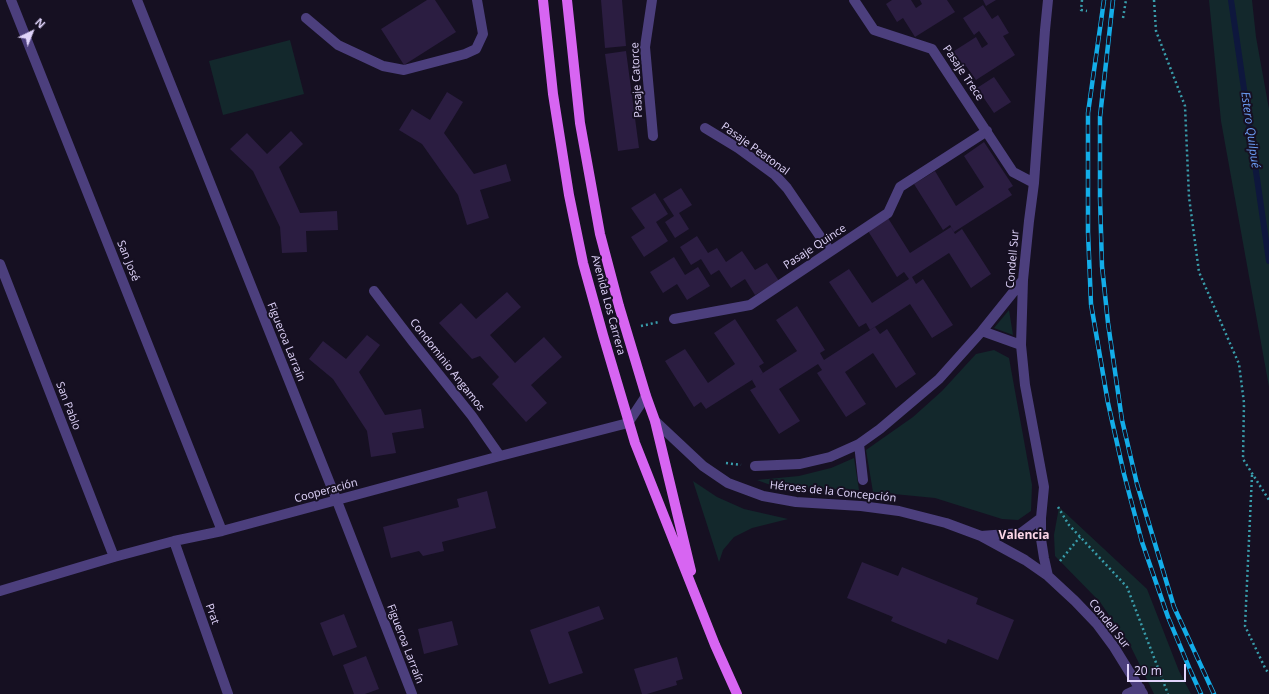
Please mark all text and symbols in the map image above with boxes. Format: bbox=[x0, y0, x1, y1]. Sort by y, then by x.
north arrow bbox=[12, 12, 52, 52]
text: N bbox=[32, 14, 49, 31]
street label: Pasaje Catorce bbox=[628, 42, 646, 118]
street label: Pasaje Trece bbox=[940, 43, 986, 103]
water label: Estero Quilpué bbox=[1237, 91, 1263, 169]
street label: Pasaje Peatonal bbox=[718, 120, 792, 178]
street label: Pasaje Quince bbox=[781, 222, 849, 272]
street label: Condell Sur bbox=[1004, 229, 1022, 289]
street label: San José bbox=[114, 239, 142, 283]
street label: Avenida Los Carrera bbox=[588, 253, 628, 357]
street label: Figueroa Larraín bbox=[264, 301, 308, 383]
street label: Condominio Angamos bbox=[407, 316, 487, 414]
street label: San Pablo bbox=[53, 380, 83, 432]
street label: Cooperación bbox=[293, 476, 359, 506]
street label: Héroes de la Concepción bbox=[769, 479, 897, 505]
district label: Valencia bbox=[999, 529, 1049, 543]
street label: Condell Sur bbox=[1086, 597, 1132, 651]
street label: Prat bbox=[202, 602, 222, 626]
street label: Figueroa Larraín bbox=[384, 602, 426, 686]
scale bar bbox=[1129, 656, 1188, 682]
text: 20 m bbox=[1134, 662, 1162, 679]

